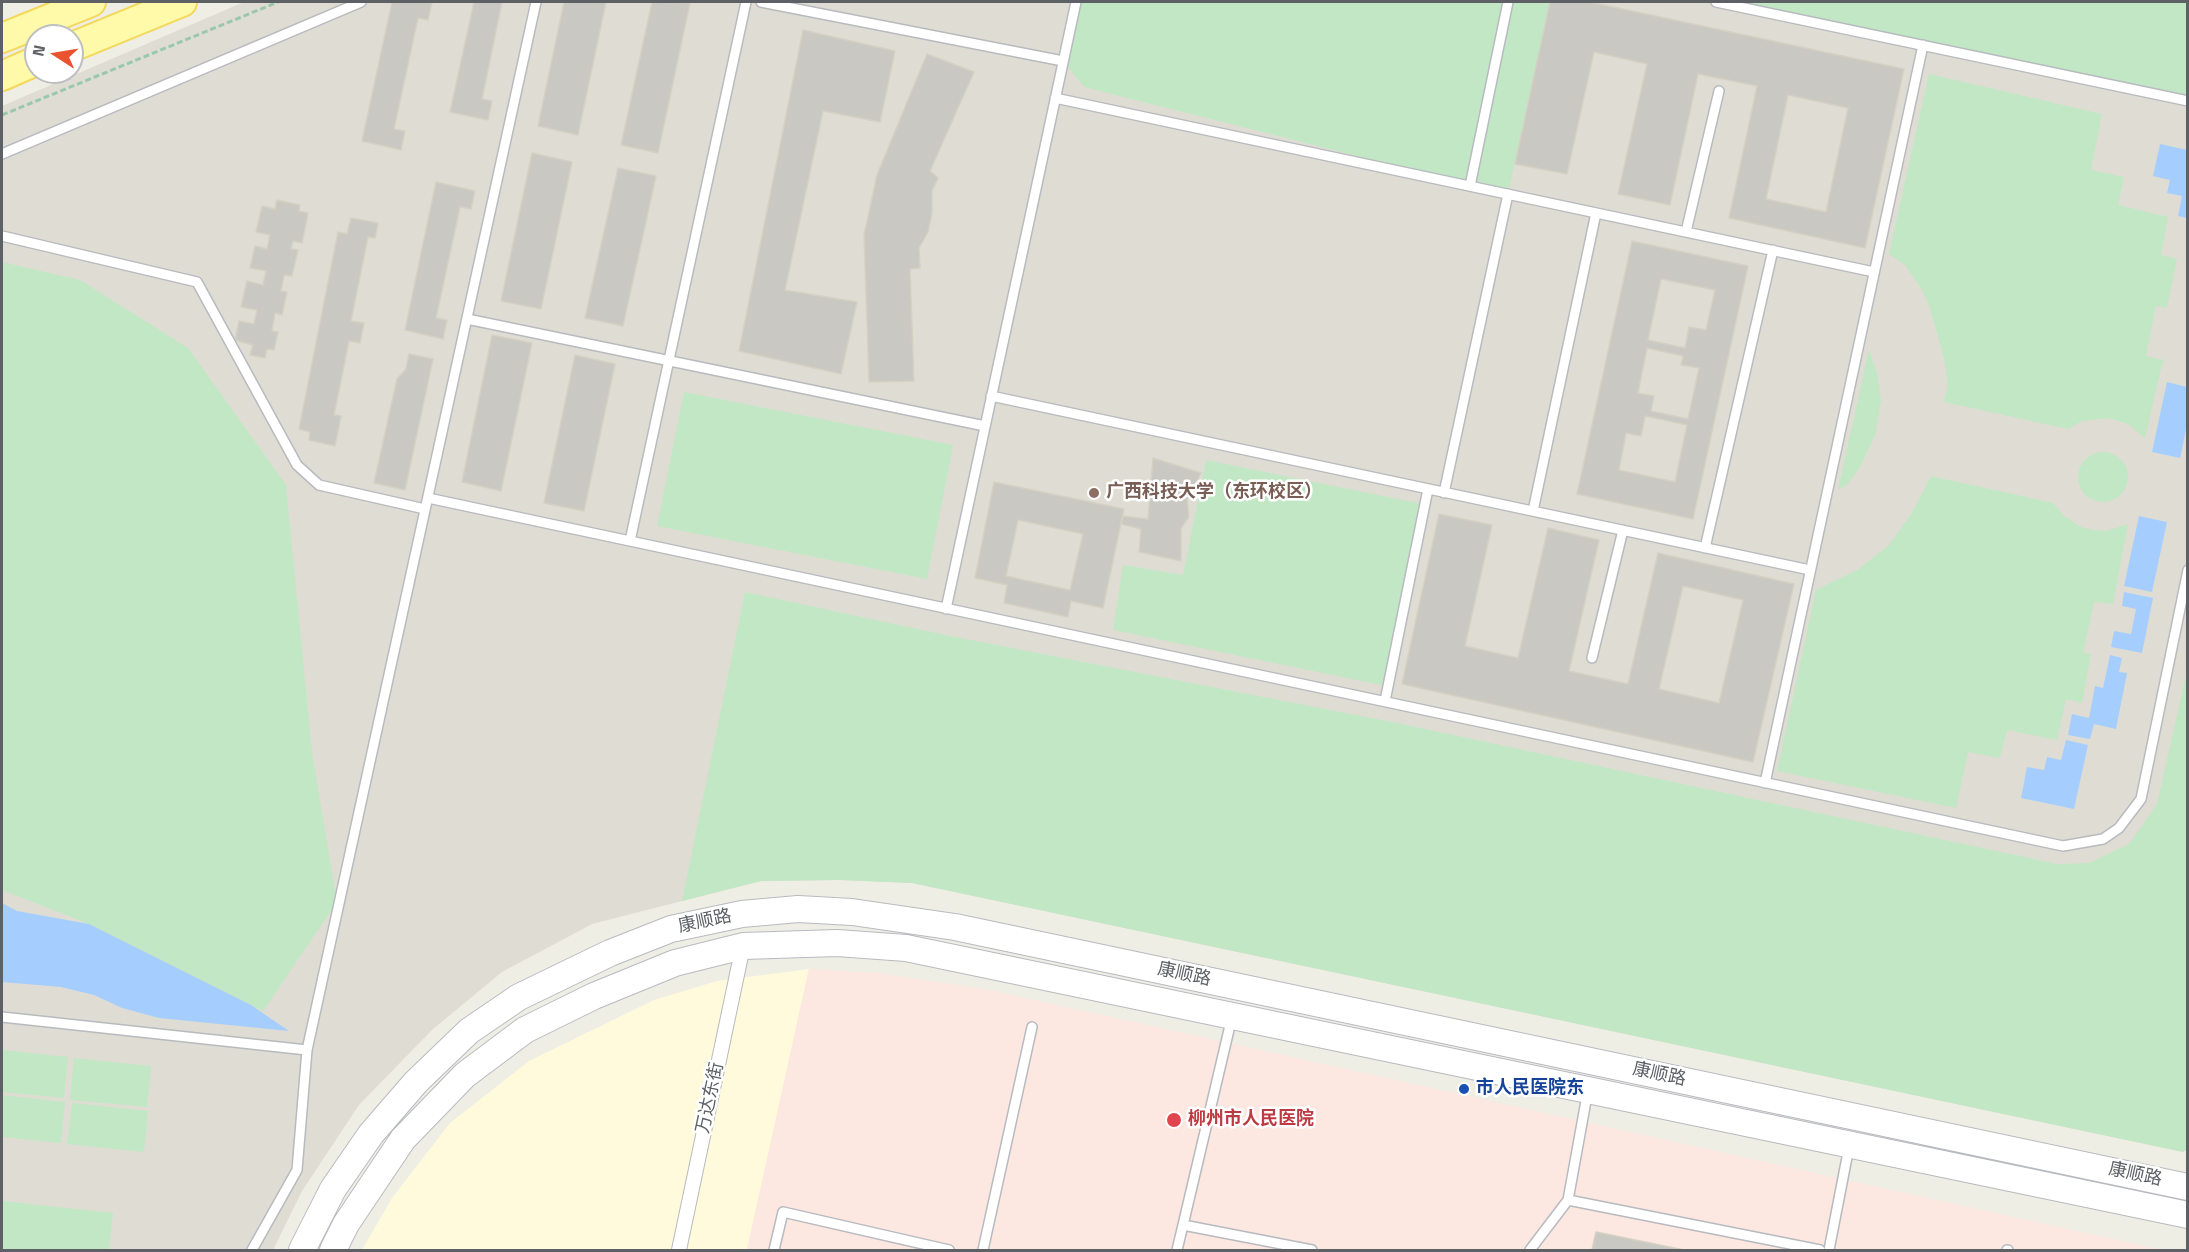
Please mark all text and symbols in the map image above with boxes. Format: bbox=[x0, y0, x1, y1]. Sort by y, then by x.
north arrow bbox=[24, 24, 84, 84]
text: N bbox=[25, 43, 51, 59]
place label: 广西科技大学（东环校区） bbox=[1106, 482, 1322, 504]
marker: 广西科技大学（东环校区） bbox=[1087, 486, 1101, 500]
street label: 康顺路 bbox=[676, 906, 734, 938]
street label: 康顺路 bbox=[1155, 959, 1213, 991]
street label: 康顺路 bbox=[1630, 1059, 1688, 1091]
street label: 万达东街 bbox=[693, 1061, 729, 1135]
place label: 市人民医院东 bbox=[1476, 1078, 1584, 1100]
marker: 市人民医院东 bbox=[1457, 1082, 1471, 1096]
place label: 柳州市人民医院 bbox=[1188, 1109, 1314, 1131]
marker: 柳州市人民医院 bbox=[1165, 1111, 1183, 1129]
street label: 康顺路 bbox=[2106, 1159, 2164, 1191]

